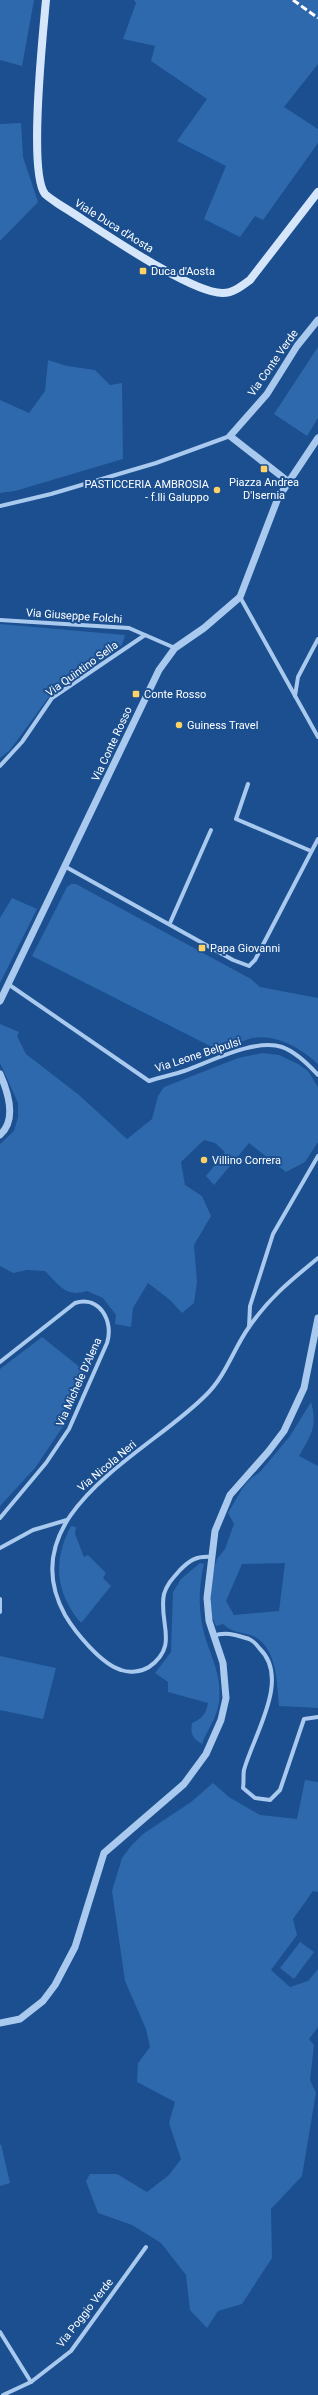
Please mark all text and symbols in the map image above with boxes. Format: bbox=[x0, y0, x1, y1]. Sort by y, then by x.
street label: Viale Duca d'Aosta bbox=[72, 196, 156, 256]
place label: Duca d'Aosta bbox=[151, 265, 215, 278]
marker: Duca d'Aosta bbox=[138, 266, 148, 276]
street label: Via Conte Verde bbox=[245, 327, 301, 399]
marker: Piazza Andrea D'Isernia bbox=[259, 464, 269, 474]
place label: Piazza Andrea D'Isernia bbox=[229, 476, 299, 502]
place label: PASTICCERIA AMBROSIA - f.lli Galuppo bbox=[84, 478, 210, 504]
marker: PASTICCERIA AMBROSIA - f.lli Galuppo bbox=[212, 485, 222, 495]
street label: Via Giuseppe Folchi bbox=[25, 606, 123, 626]
street label: Via Quintino Sella bbox=[43, 639, 121, 699]
place label: Conte Rosso bbox=[144, 688, 206, 701]
marker: Conte Rosso bbox=[131, 689, 141, 699]
street label: Via Conte Rosso bbox=[89, 705, 135, 783]
place label: Guiness Travel bbox=[187, 719, 258, 732]
marker: Guiness Travel bbox=[174, 720, 184, 730]
place label: Papa Giovanni bbox=[210, 942, 280, 955]
marker: Papa Giovanni bbox=[197, 943, 207, 953]
street label: Via Leone Belpulsi bbox=[153, 1035, 243, 1075]
place label: Villino Correra bbox=[212, 1154, 281, 1167]
marker: Villino Correra bbox=[199, 1155, 209, 1165]
street label: Via Michele D'Alena bbox=[54, 1336, 104, 1428]
street label: Via Nicola Neri bbox=[75, 1438, 139, 1494]
street label: Via Poggio Verde bbox=[54, 2276, 116, 2350]

